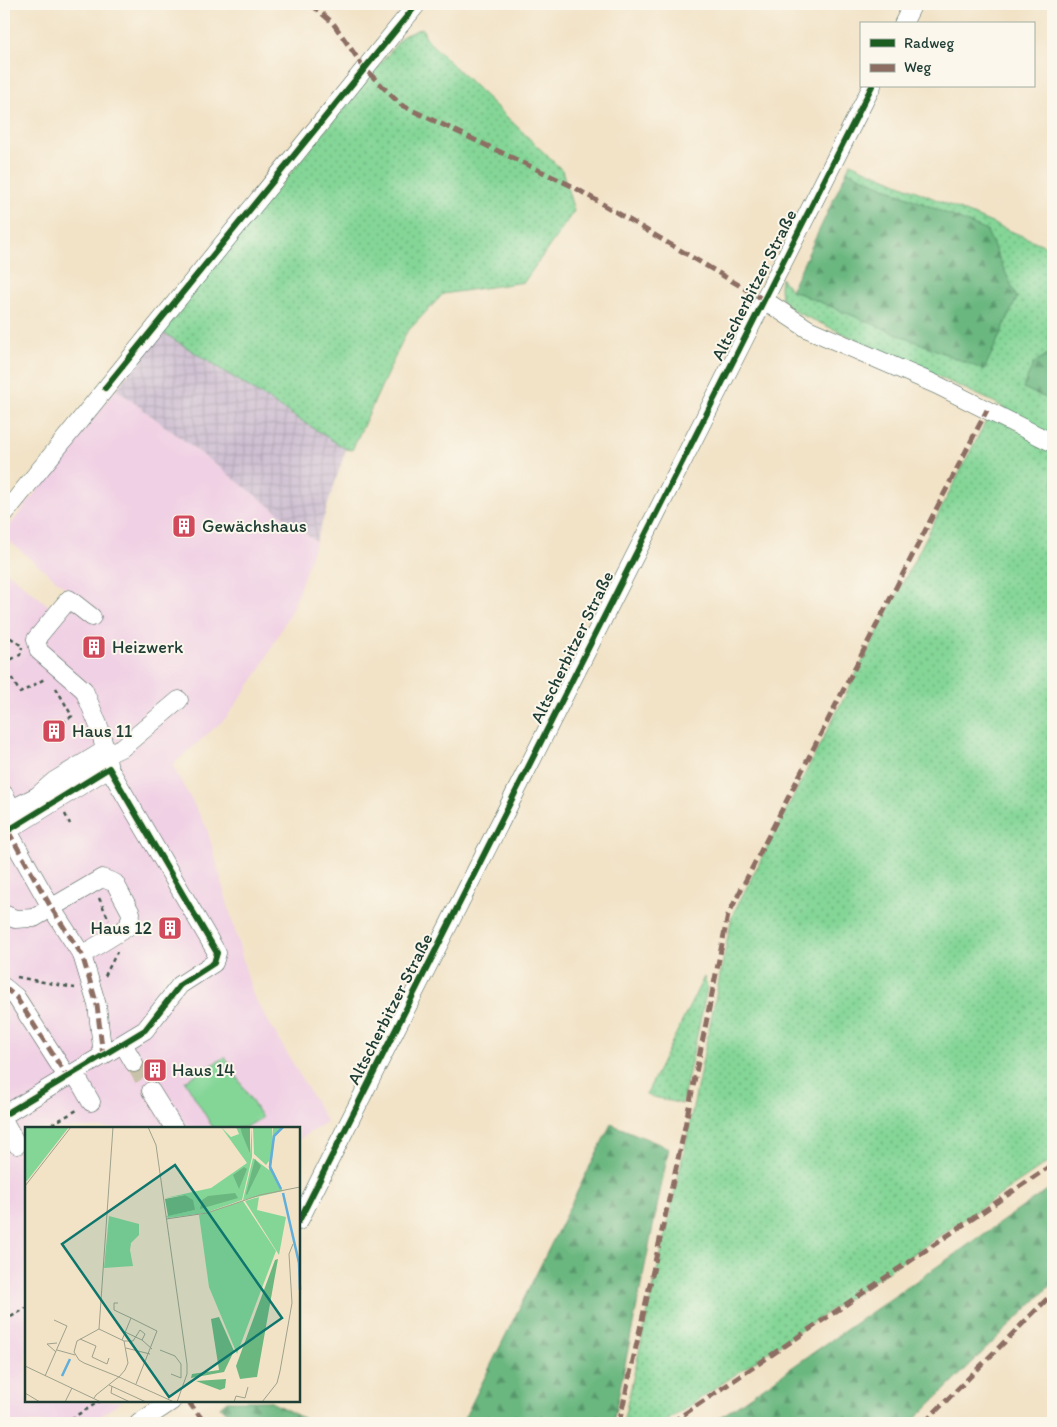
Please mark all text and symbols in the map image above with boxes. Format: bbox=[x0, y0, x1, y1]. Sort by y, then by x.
legend bbox=[860, 22, 1034, 88]
text: Radweg bbox=[904, 34, 954, 52]
text: Weg bbox=[904, 58, 931, 76]
street label: Altscherbitzer Straße bbox=[706, 206, 802, 364]
building icon: Gewächshaus bbox=[171, 513, 197, 539]
place label: Gewächshaus bbox=[202, 515, 307, 537]
street label: Altscherbitzer Straße bbox=[526, 567, 618, 727]
building icon: Heizwerk bbox=[81, 634, 107, 660]
place label: Heizwerk bbox=[112, 636, 184, 658]
building icon: Haus 11 bbox=[41, 718, 67, 744]
place label: Haus 11 bbox=[72, 720, 132, 742]
building icon: Haus 12 bbox=[157, 915, 183, 941]
place label: Haus 12 bbox=[90, 917, 153, 939]
street label: Altscherbitzer Straße bbox=[342, 930, 438, 1088]
building icon: Haus 14 bbox=[142, 1057, 168, 1083]
place label: Haus 14 bbox=[172, 1059, 235, 1081]
inset map bbox=[25, 1127, 300, 1402]

